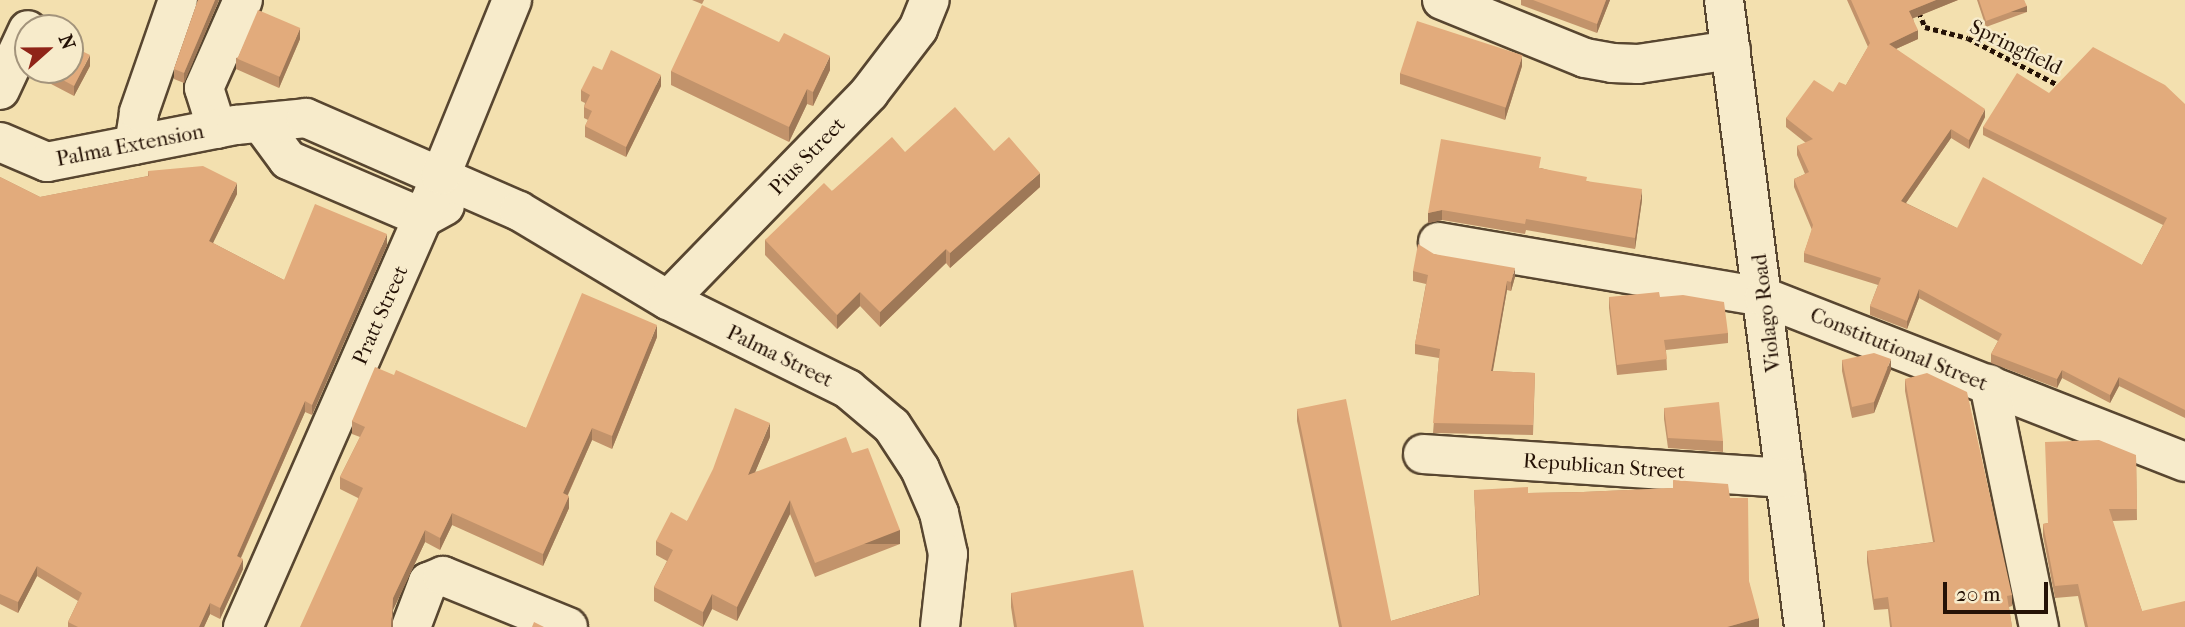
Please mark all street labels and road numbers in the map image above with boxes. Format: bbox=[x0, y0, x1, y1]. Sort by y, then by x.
street label: Springfield bbox=[1966, 14, 2066, 80]
street label: Pius Street bbox=[764, 112, 850, 200]
street label: Palma Extension bbox=[54, 118, 206, 172]
street label: Violago Road bbox=[1746, 253, 1786, 373]
street label: Pratt Street bbox=[347, 261, 413, 369]
street label: Constitutional Street bbox=[1807, 302, 1991, 396]
street label: Palma Street bbox=[723, 319, 837, 393]
street label: Republican Street bbox=[1522, 448, 1686, 484]

